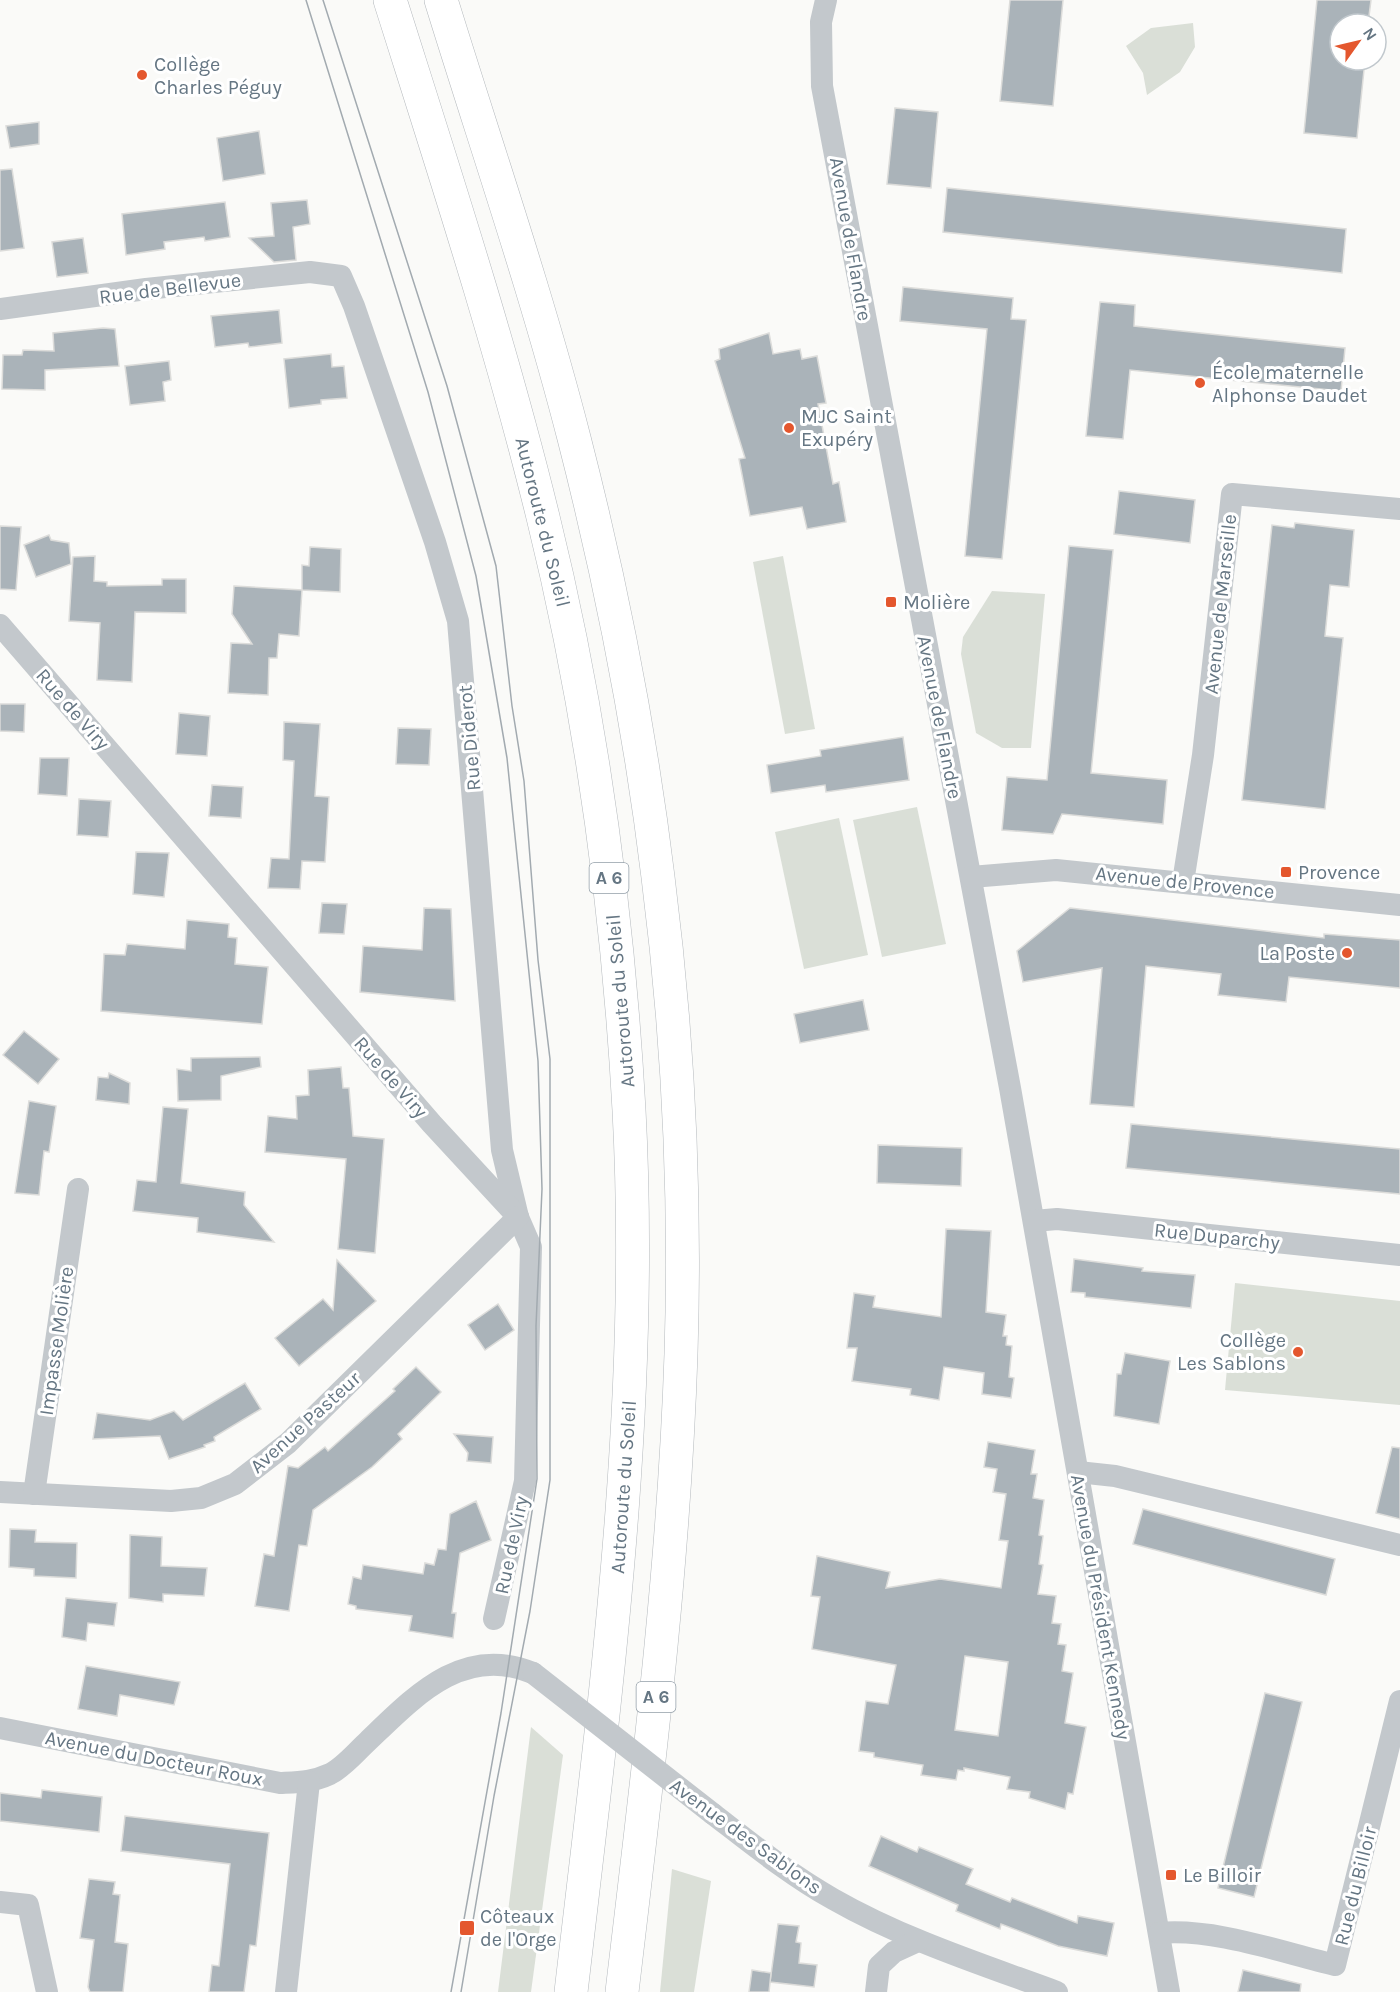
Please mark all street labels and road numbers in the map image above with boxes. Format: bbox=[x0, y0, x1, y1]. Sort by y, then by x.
street label: Avenue de Flandre bbox=[825, 155, 876, 323]
street label: Rue de Bellevue bbox=[98, 268, 242, 309]
street label: Autoroute du Soleil bbox=[510, 435, 575, 609]
street label: Avenue de Marseille bbox=[1200, 513, 1241, 695]
street label: Avenue de Flandre bbox=[912, 633, 967, 801]
street label: Rue de Viry bbox=[31, 664, 114, 755]
street label: Rue Diderot bbox=[453, 684, 486, 792]
street label: Avenue de Provence bbox=[1094, 862, 1275, 903]
road number: A 6 bbox=[590, 863, 628, 893]
street label: Autoroute du Soleil bbox=[601, 913, 640, 1089]
street label: Rue de Viry bbox=[349, 1032, 432, 1123]
street label: Rue Duparchy bbox=[1153, 1218, 1281, 1255]
street label: Impasse Molière bbox=[35, 1265, 78, 1417]
street label: Avenue Pasteur bbox=[246, 1366, 366, 1478]
street label: Autoroute du Soleil bbox=[606, 1399, 641, 1575]
street label: Avenue du Président Kennedy bbox=[1066, 1473, 1135, 1741]
street label: Rue de Viry bbox=[490, 1494, 533, 1596]
road number: A 6 bbox=[636, 1682, 676, 1712]
street label: Avenue du Docteur Roux bbox=[43, 1726, 265, 1791]
street label: Avenue des Sablons bbox=[665, 1774, 826, 1899]
street label: Rue du Billoir bbox=[1330, 1824, 1382, 1948]

